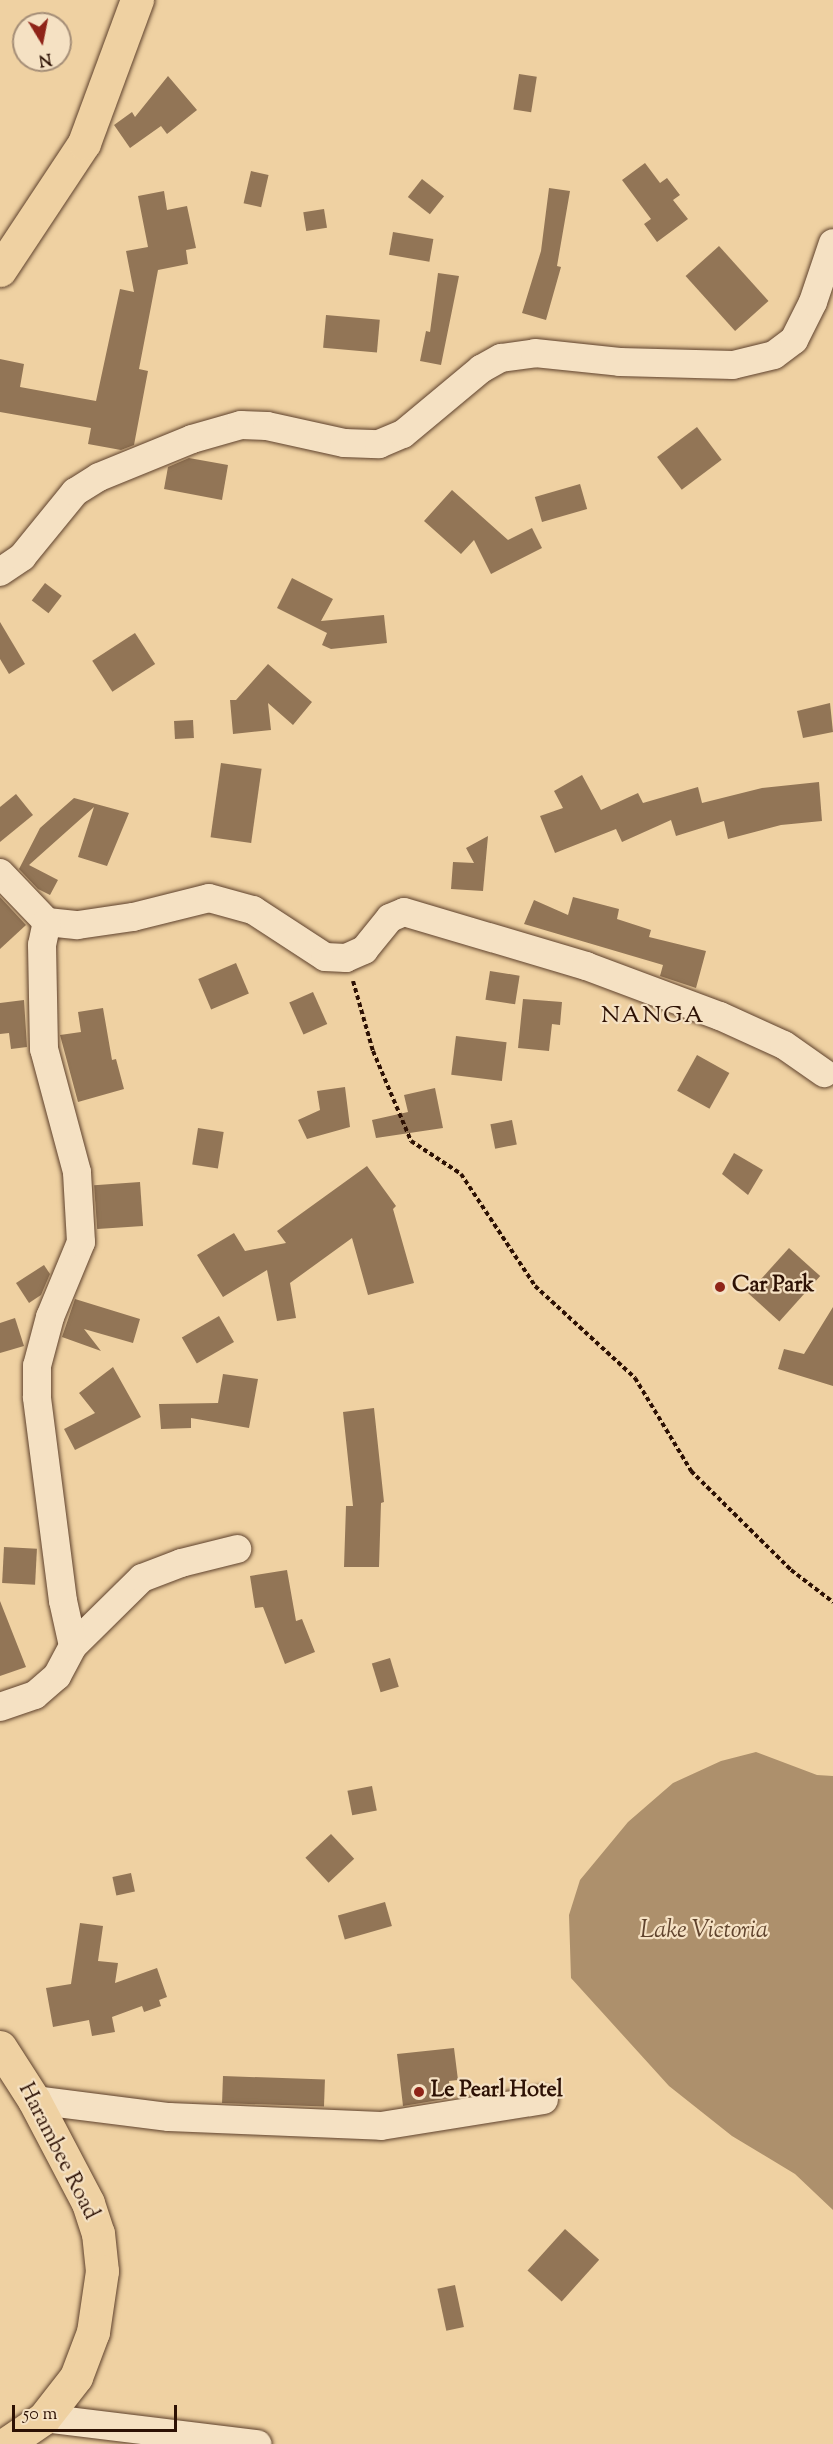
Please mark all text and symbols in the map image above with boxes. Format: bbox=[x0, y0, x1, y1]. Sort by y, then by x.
north arrow bbox=[12, 12, 72, 72]
text: N bbox=[37, 46, 53, 71]
district label: NANGA bbox=[601, 1003, 705, 1031]
place label: Car Park bbox=[732, 1274, 814, 1300]
marker: Car Park bbox=[713, 1280, 727, 1294]
water label: Lake Victoria bbox=[640, 1918, 768, 1946]
street label: Harambee Road bbox=[11, 2079, 103, 2225]
place label: Le Pearl Hotel bbox=[431, 2079, 563, 2105]
marker: Le Pearl Hotel bbox=[412, 2085, 426, 2099]
scale bar bbox=[15, 2393, 180, 2431]
text: 50 m bbox=[23, 2402, 57, 2428]

